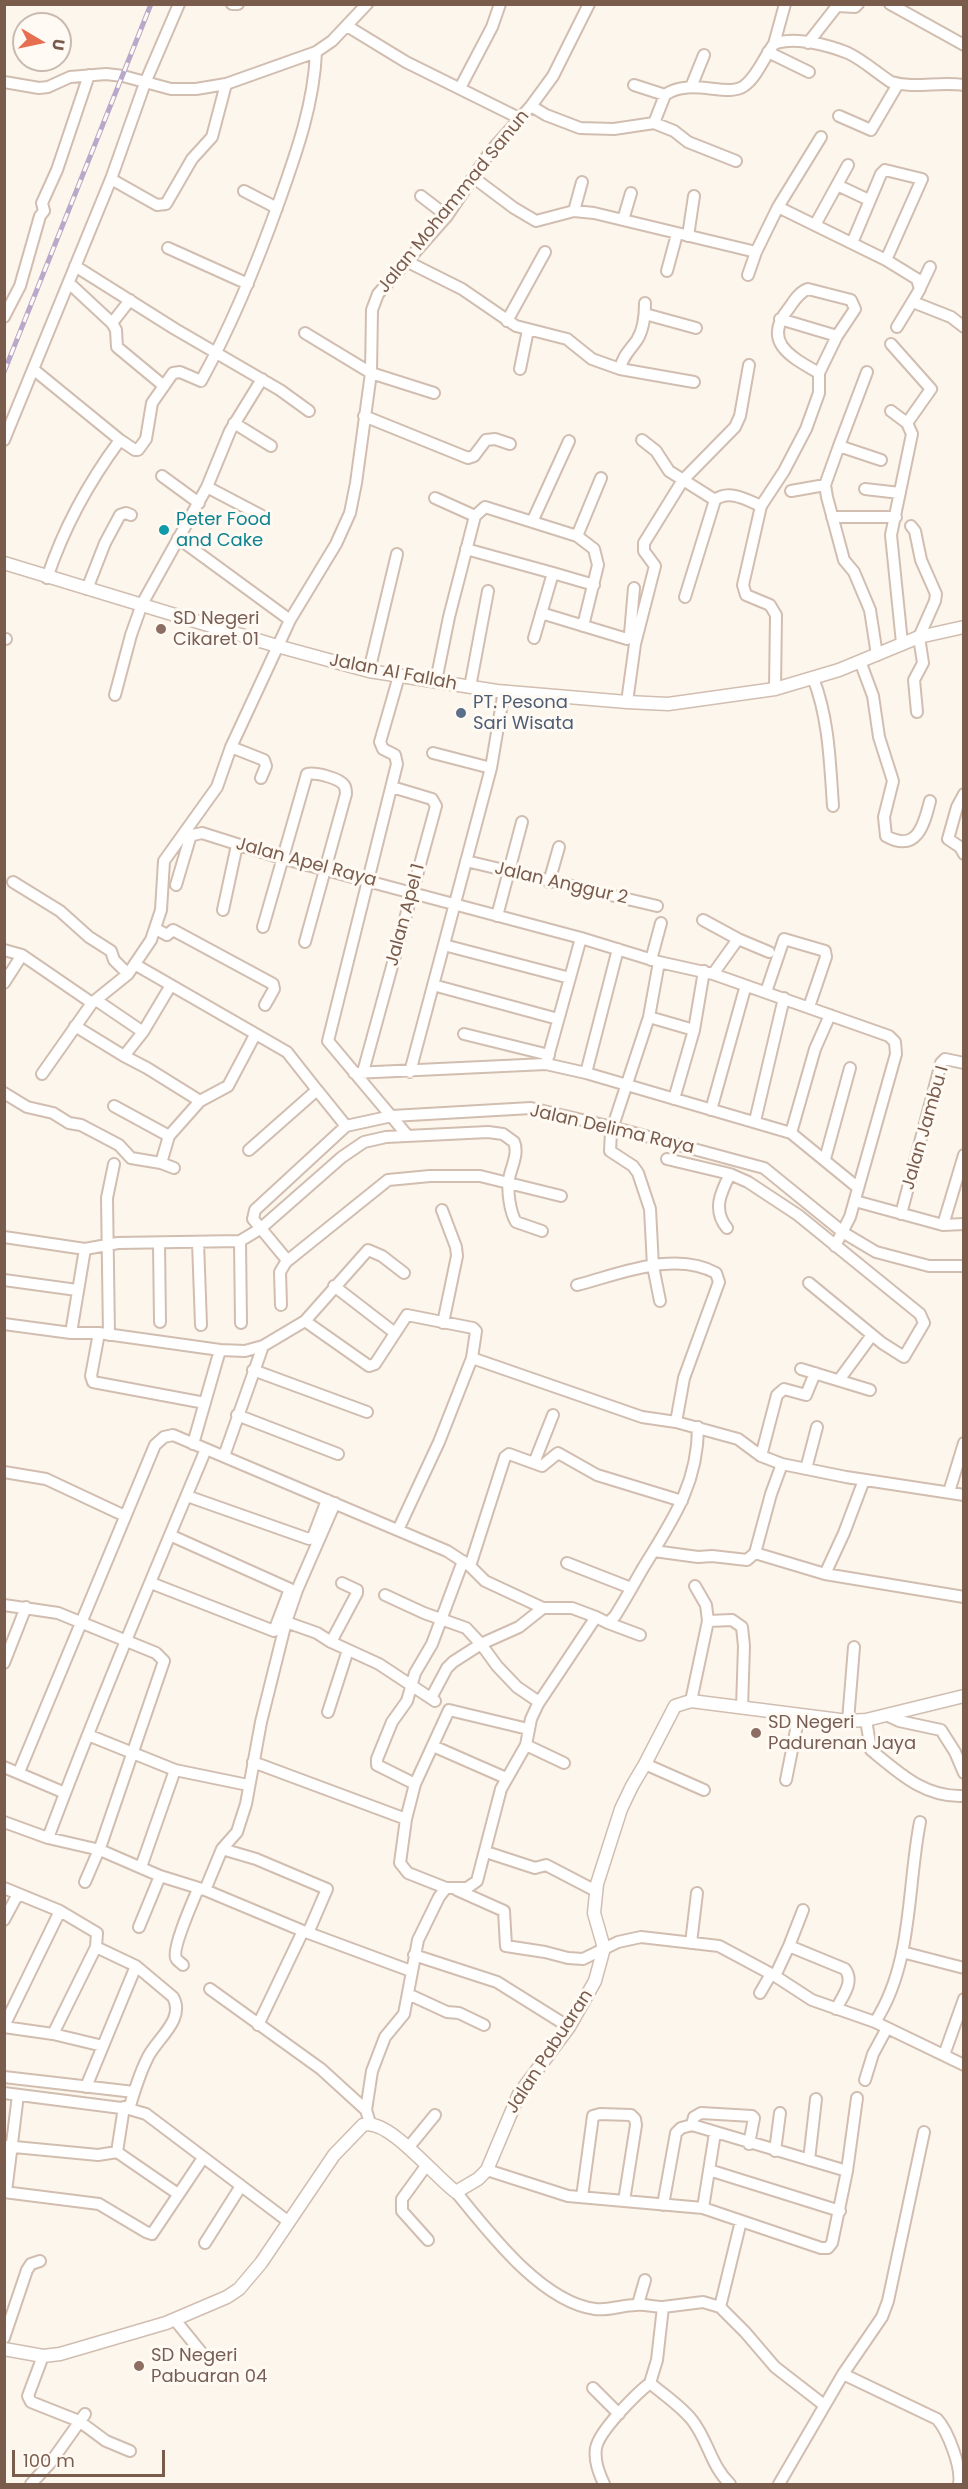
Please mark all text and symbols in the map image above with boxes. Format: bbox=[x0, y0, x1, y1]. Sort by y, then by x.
north arrow bbox=[12, 12, 72, 72]
text: U bbox=[46, 37, 71, 52]
street label: Jalan Mohammad Sanun bbox=[374, 106, 534, 298]
place label: Peter Food and Cake bbox=[176, 509, 271, 552]
marker: Peter Food and Cake bbox=[157, 523, 171, 537]
place label: SD Negeri Cikaret 01 bbox=[173, 608, 259, 650]
marker: SD Negeri Cikaret 01 bbox=[154, 622, 168, 636]
street label: Jalan Al Fallah bbox=[327, 650, 459, 696]
place label: PT. Pesona Sari Wisata bbox=[473, 692, 574, 734]
marker: PT. Pesona Sari Wisata bbox=[454, 706, 468, 720]
street label: Jalan Apel Raya bbox=[233, 834, 379, 892]
street label: Jalan Anggur 2 bbox=[492, 858, 630, 910]
street label: Jalan Apel 1 bbox=[382, 861, 430, 969]
street label: Jalan Jambu I bbox=[898, 1064, 954, 1192]
street label: Jalan Delima Raya bbox=[528, 1101, 696, 1159]
place label: SD Negeri Padurenan Jaya bbox=[768, 1712, 916, 1754]
marker: SD Negeri Padurenan Jaya bbox=[749, 1726, 763, 1740]
street label: Jalan Pabuaran bbox=[502, 1986, 598, 2118]
place label: SD Negeri Pabuaran 04 bbox=[151, 2345, 267, 2388]
marker: SD Negeri Pabuaran 04 bbox=[132, 2359, 146, 2373]
scale bar bbox=[15, 2438, 168, 2476]
text: 100 m bbox=[23, 2448, 75, 2473]

